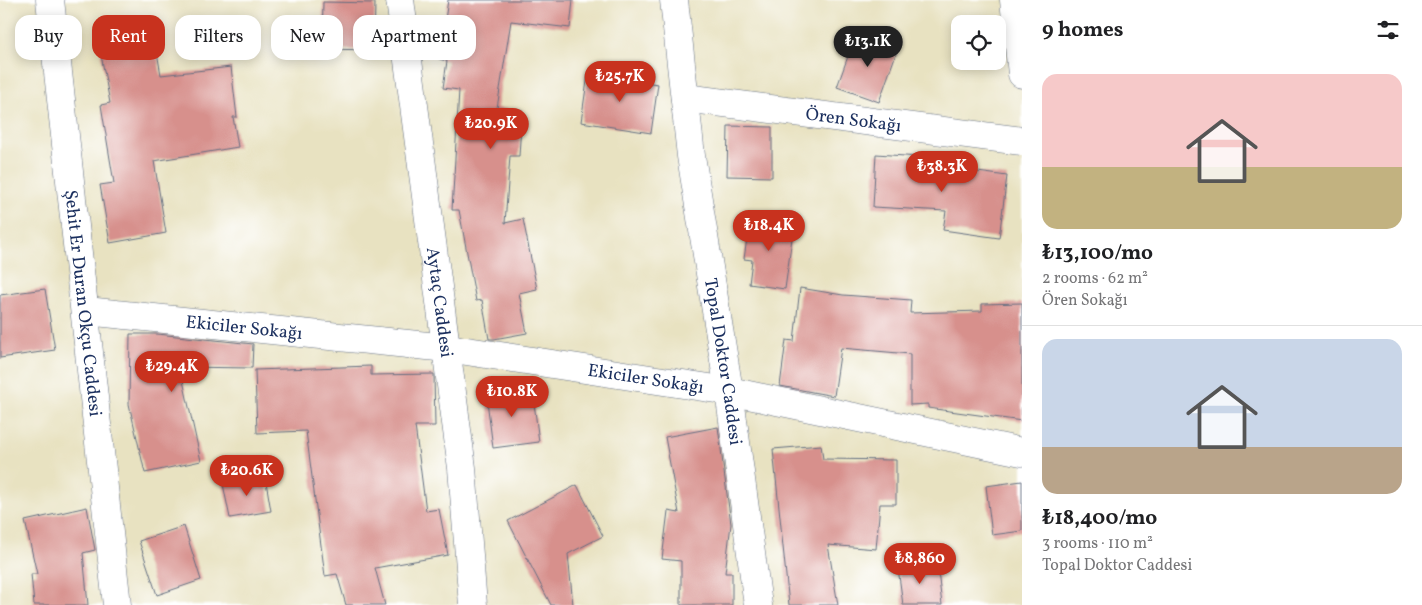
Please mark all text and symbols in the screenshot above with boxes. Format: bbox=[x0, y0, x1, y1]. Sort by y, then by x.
chip: Buy bbox=[15, 15, 82, 60]
chip: Rent bbox=[92, 15, 165, 60]
chip: Filters bbox=[175, 15, 261, 60]
chip: New bbox=[271, 15, 343, 60]
chip: Apartment bbox=[353, 15, 476, 60]
map controls bbox=[951, 15, 1006, 70]
button: locate bbox=[951, 15, 1006, 70]
text: 9 homes bbox=[1042, 16, 1123, 45]
icon: filters bbox=[1374, 16, 1402, 44]
pin: ₺13.1K bbox=[827, 26, 909, 68]
text: ₺13.1K bbox=[845, 31, 891, 53]
pin: ₺25.7K bbox=[579, 61, 661, 103]
text: ₺25.7K bbox=[596, 66, 644, 88]
street label: Ören Sokağı bbox=[804, 103, 903, 140]
icon: home bbox=[1177, 106, 1267, 196]
pin: ₺20.9K bbox=[450, 108, 532, 150]
text: ₺20.9K bbox=[465, 113, 517, 135]
pin: ₺38.3K bbox=[901, 150, 983, 193]
text: ₺38.3K bbox=[917, 156, 967, 178]
street label: Şehit Er Duran Okçu Caddesi bbox=[57, 189, 107, 418]
pin: ₺18.4K bbox=[728, 210, 810, 252]
text: ₺18.4K bbox=[744, 215, 794, 237]
text: ₺13,100/mo bbox=[1042, 239, 1153, 268]
street label: Aytaç Caddesi bbox=[419, 246, 458, 359]
text: 2 rooms · 62 m² bbox=[1042, 268, 1148, 290]
street label: Topal Doktor Caddesi bbox=[697, 276, 747, 447]
text: Ören Sokağı bbox=[1042, 290, 1128, 312]
street label: Ekiciler Sokağı bbox=[184, 310, 304, 347]
pin: ₺29.4K bbox=[131, 350, 213, 393]
text: ₺29.4K bbox=[146, 356, 198, 378]
street label: Ekiciler Sokağı bbox=[586, 359, 705, 401]
icon: home bbox=[1177, 372, 1267, 462]
pin: ₺10.8K bbox=[471, 376, 553, 418]
text: ₺10.8K bbox=[487, 381, 537, 403]
pin: ₺20.6K bbox=[206, 454, 288, 497]
text: ₺20.6K bbox=[221, 460, 273, 482]
text: ₺18,400/mo bbox=[1042, 504, 1157, 533]
text: 3 rooms · 110 m² bbox=[1042, 533, 1153, 555]
pin: ₺8,860 bbox=[879, 542, 961, 585]
text: ₺8,860 bbox=[895, 548, 945, 570]
text: Topal Doktor Caddesi bbox=[1042, 555, 1192, 577]

